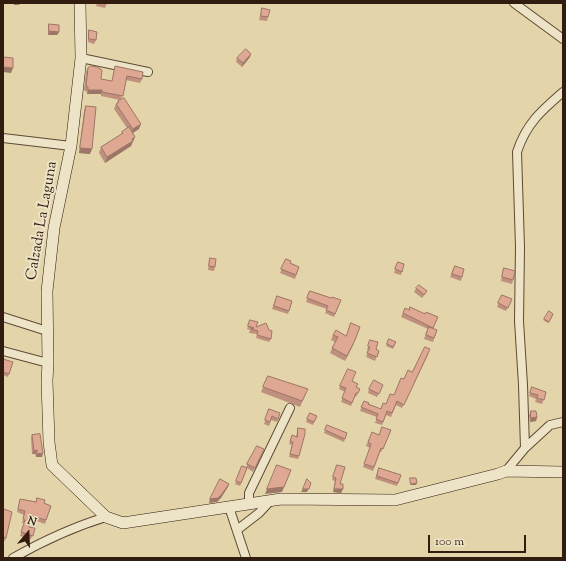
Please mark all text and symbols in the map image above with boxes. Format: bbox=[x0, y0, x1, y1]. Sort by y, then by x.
street label: Calzada La Laguna bbox=[24, 160, 62, 282]
north arrow bbox=[8, 513, 48, 553]
text: N bbox=[25, 513, 39, 531]
scale bar bbox=[430, 527, 528, 553]
text: 100 m bbox=[435, 533, 464, 551]

